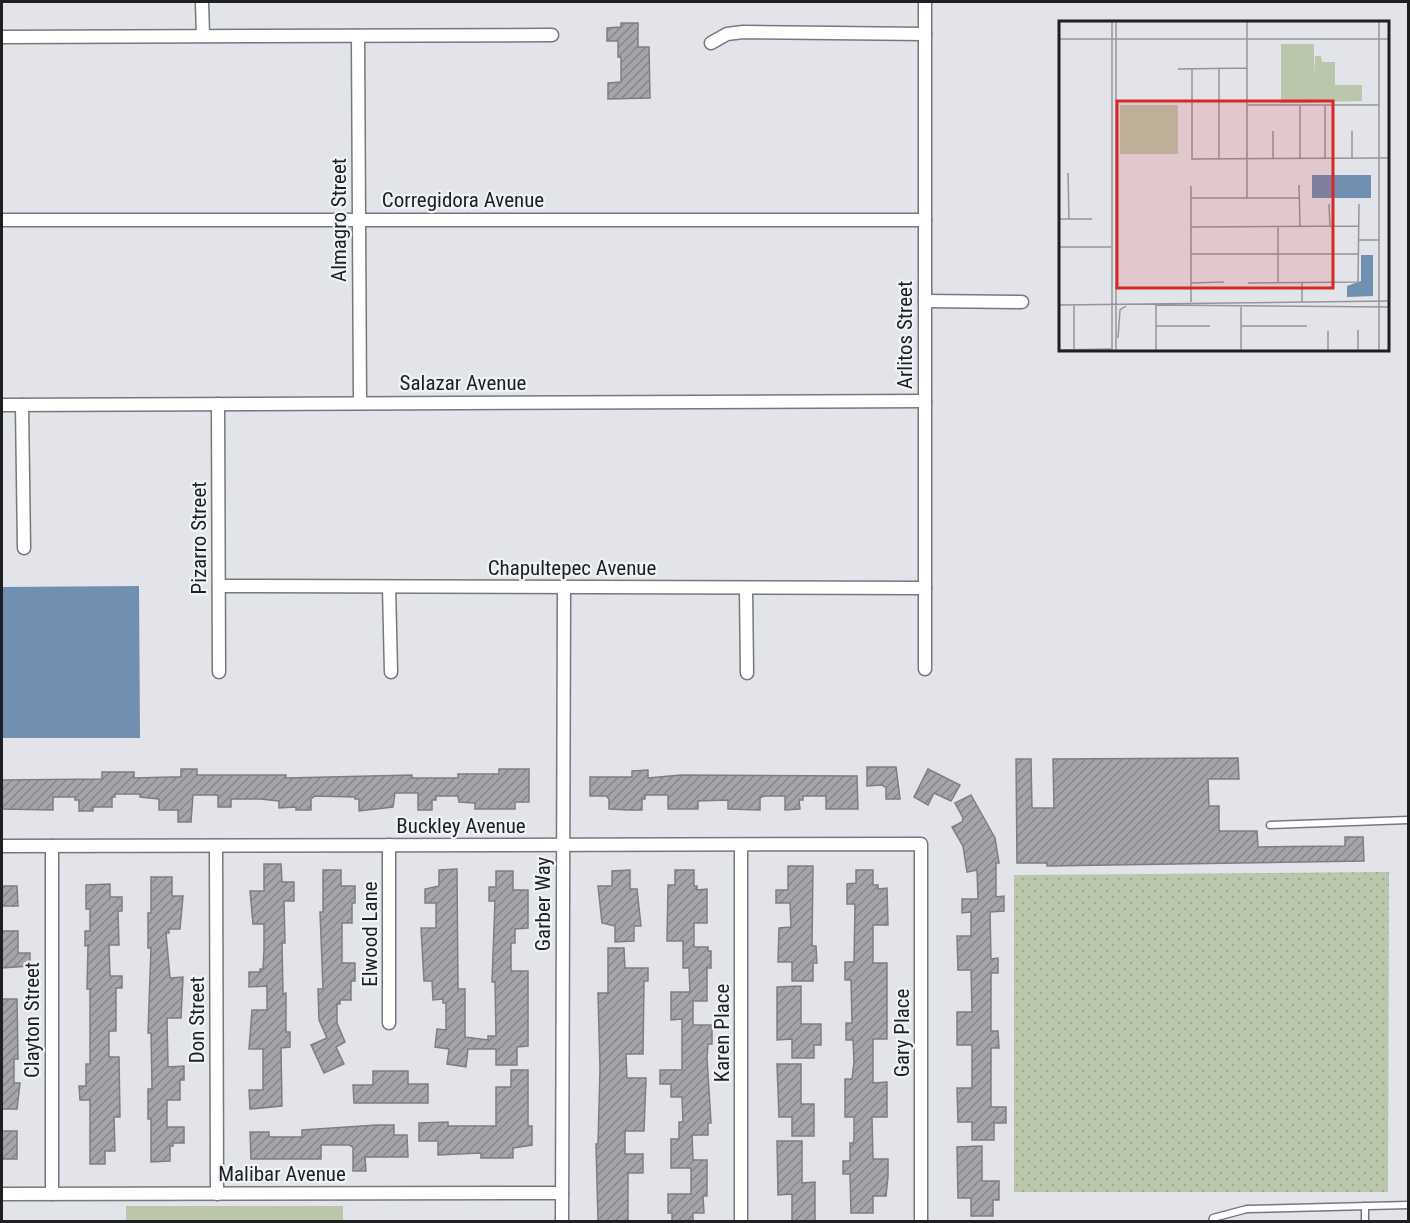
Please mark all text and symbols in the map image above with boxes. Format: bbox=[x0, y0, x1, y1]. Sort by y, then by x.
inset map bbox=[1059, 21, 1389, 351]
street label: Almagro Street bbox=[327, 158, 351, 282]
street label: Corregidora Avenue bbox=[382, 188, 544, 212]
street label: Arlitos Street bbox=[893, 281, 917, 389]
street label: Salazar Avenue bbox=[400, 371, 527, 395]
street label: Pizarro Street bbox=[187, 482, 211, 594]
street label: Chapultepec Avenue bbox=[488, 556, 656, 580]
street label: Buckley Avenue bbox=[396, 814, 526, 838]
street label: Garber Way bbox=[531, 856, 555, 951]
street label: Elwood Lane bbox=[358, 881, 382, 987]
street label: Clayton Street bbox=[20, 962, 44, 1078]
street label: Don Street bbox=[185, 977, 209, 1063]
street label: Karen Place bbox=[710, 984, 734, 1082]
street label: Gary Place bbox=[890, 989, 914, 1077]
street label: Malibar Avenue bbox=[218, 1162, 346, 1186]

